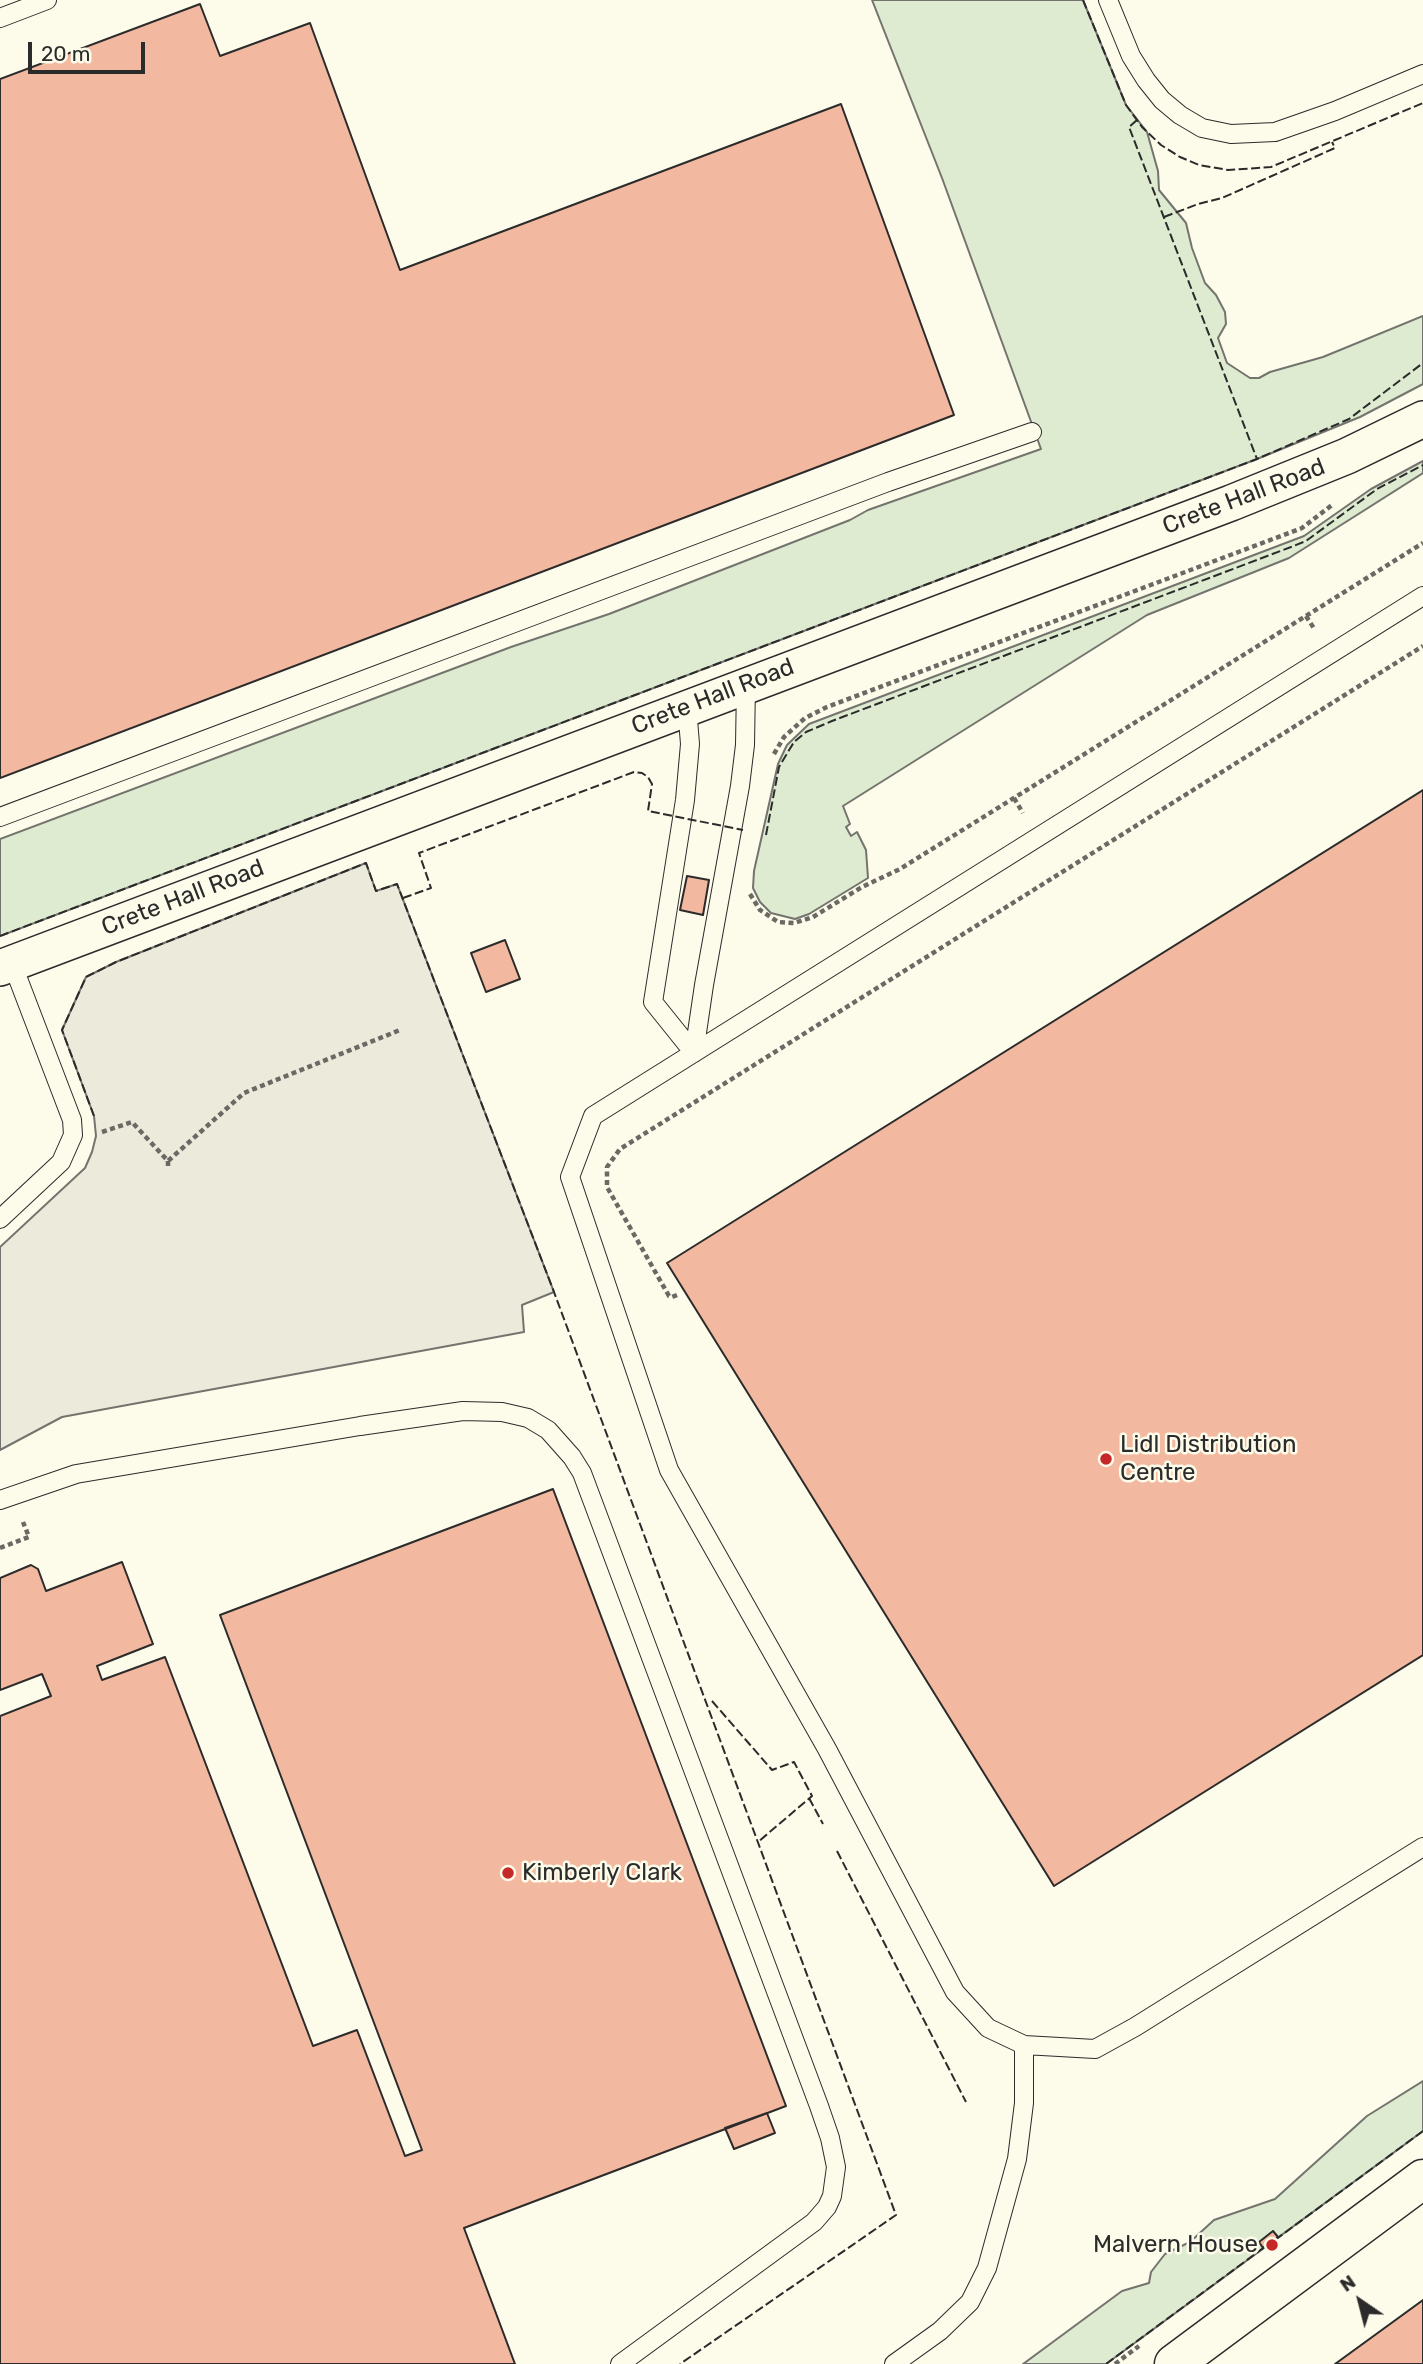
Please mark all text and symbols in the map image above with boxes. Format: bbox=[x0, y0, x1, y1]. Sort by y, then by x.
scale bar bbox=[32, 28, 149, 72]
text: 20 m bbox=[41, 41, 90, 66]
street label: Crete Hall Road bbox=[1159, 453, 1329, 541]
street label: Crete Hall Road bbox=[628, 653, 798, 741]
street label: Crete Hall Road bbox=[98, 854, 268, 942]
place label: Lidl Distribution Centre bbox=[1120, 1431, 1296, 1487]
marker: Lidl Distribution Centre bbox=[1098, 1451, 1114, 1467]
place label: Kimberly Clark bbox=[522, 1859, 682, 1887]
marker: Kimberly Clark bbox=[500, 1865, 516, 1881]
place label: Malvern House bbox=[1093, 2231, 1258, 2259]
marker: Malvern House bbox=[1264, 2237, 1280, 2253]
north arrow bbox=[1325, 2266, 1395, 2336]
text: N bbox=[1335, 2270, 1360, 2297]

